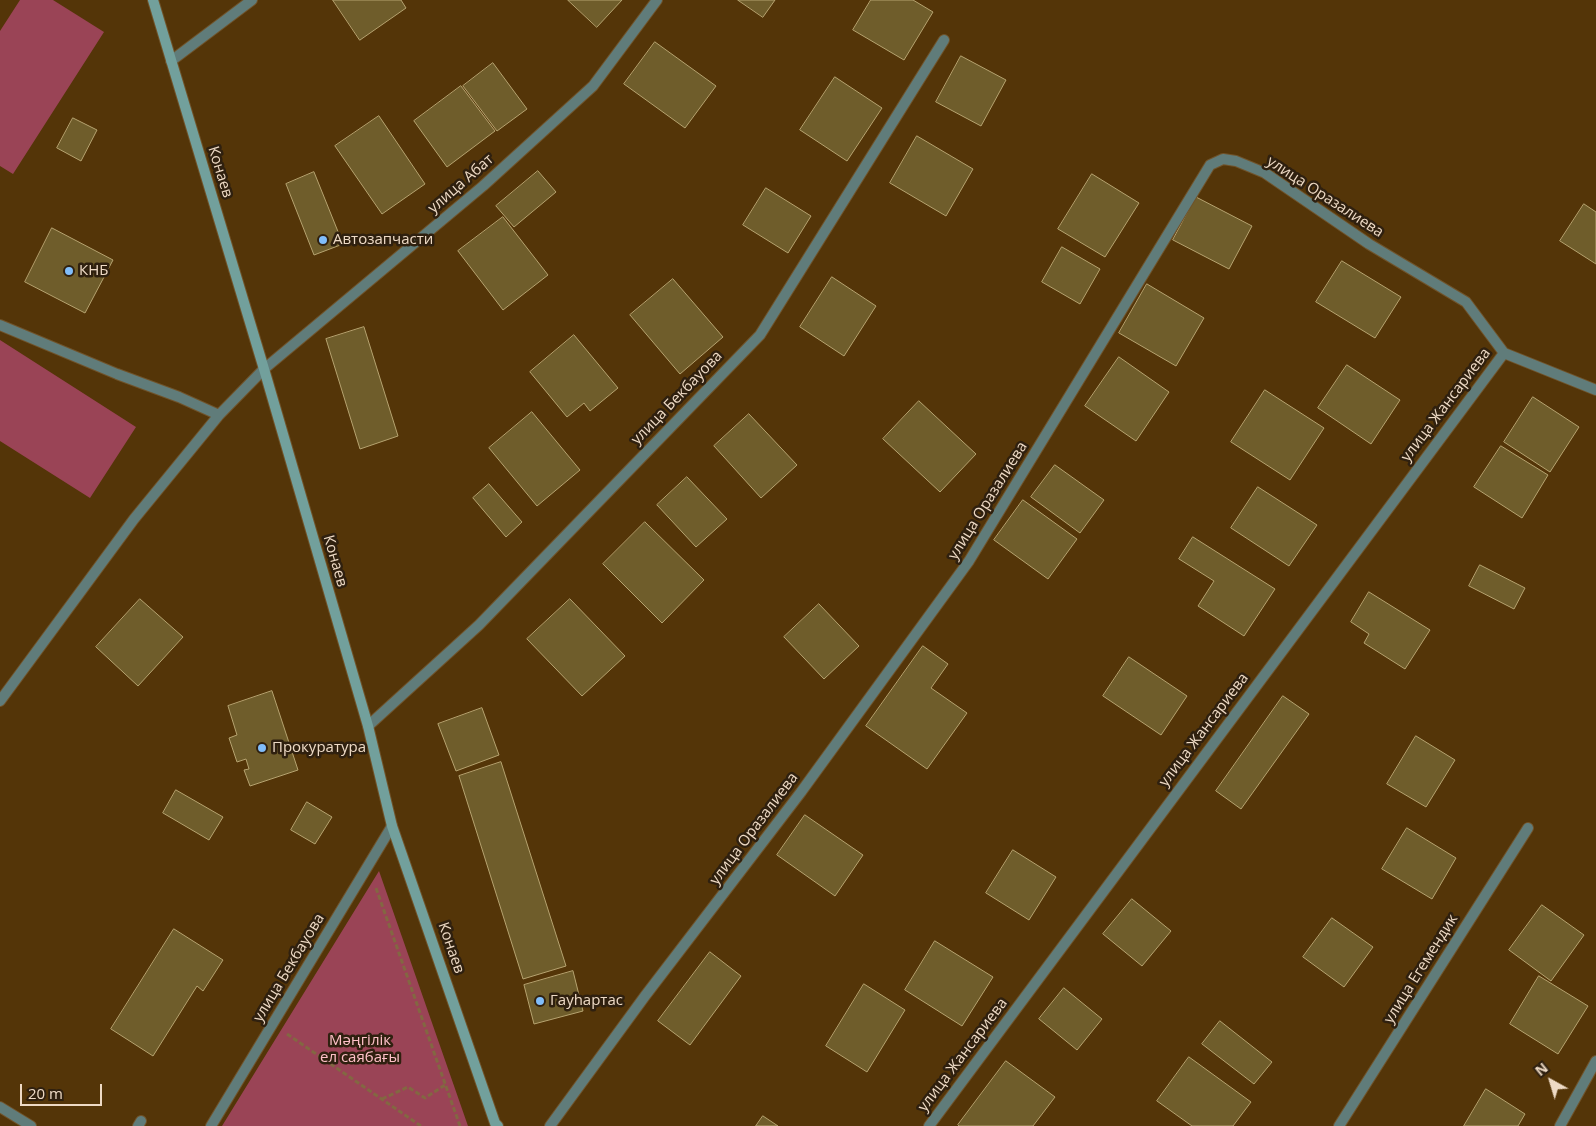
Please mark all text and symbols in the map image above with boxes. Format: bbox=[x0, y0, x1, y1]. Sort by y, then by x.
street label: Конаев bbox=[204, 144, 236, 200]
street label: улица Абат bbox=[425, 151, 497, 217]
street label: улица Оразалиева bbox=[1263, 153, 1387, 241]
place label: Автозапчасти bbox=[333, 231, 433, 249]
marker: Автозапчасти bbox=[317, 234, 329, 246]
place label: КНБ bbox=[79, 262, 108, 280]
marker: КНБ bbox=[63, 265, 75, 277]
street label: улица Жансариева bbox=[1397, 345, 1495, 465]
street label: улица Бекбауова bbox=[628, 347, 726, 449]
street label: улица Оразалиева bbox=[944, 439, 1032, 563]
street label: Конаев bbox=[319, 533, 351, 589]
street label: улица Жансариева bbox=[1155, 670, 1253, 790]
place label: Прокуратура bbox=[272, 739, 366, 757]
marker: Прокуратура bbox=[256, 742, 268, 754]
street label: улица Оразалиева bbox=[706, 769, 802, 889]
street label: улица Бекбауова bbox=[250, 911, 328, 1025]
street label: улица Егемендик bbox=[1380, 911, 1462, 1027]
street label: Конаев bbox=[434, 920, 468, 976]
place label: Гауһартас bbox=[550, 992, 623, 1010]
marker: Гауһартас bbox=[534, 995, 546, 1007]
street label: улица Жансариева bbox=[914, 995, 1012, 1115]
park label: Мәңгілік ел саябағы bbox=[320, 1032, 400, 1067]
north arrow bbox=[1526, 1056, 1576, 1106]
text: N bbox=[1531, 1058, 1552, 1080]
scale bar bbox=[22, 1074, 105, 1106]
text: 20 m bbox=[28, 1083, 63, 1103]

